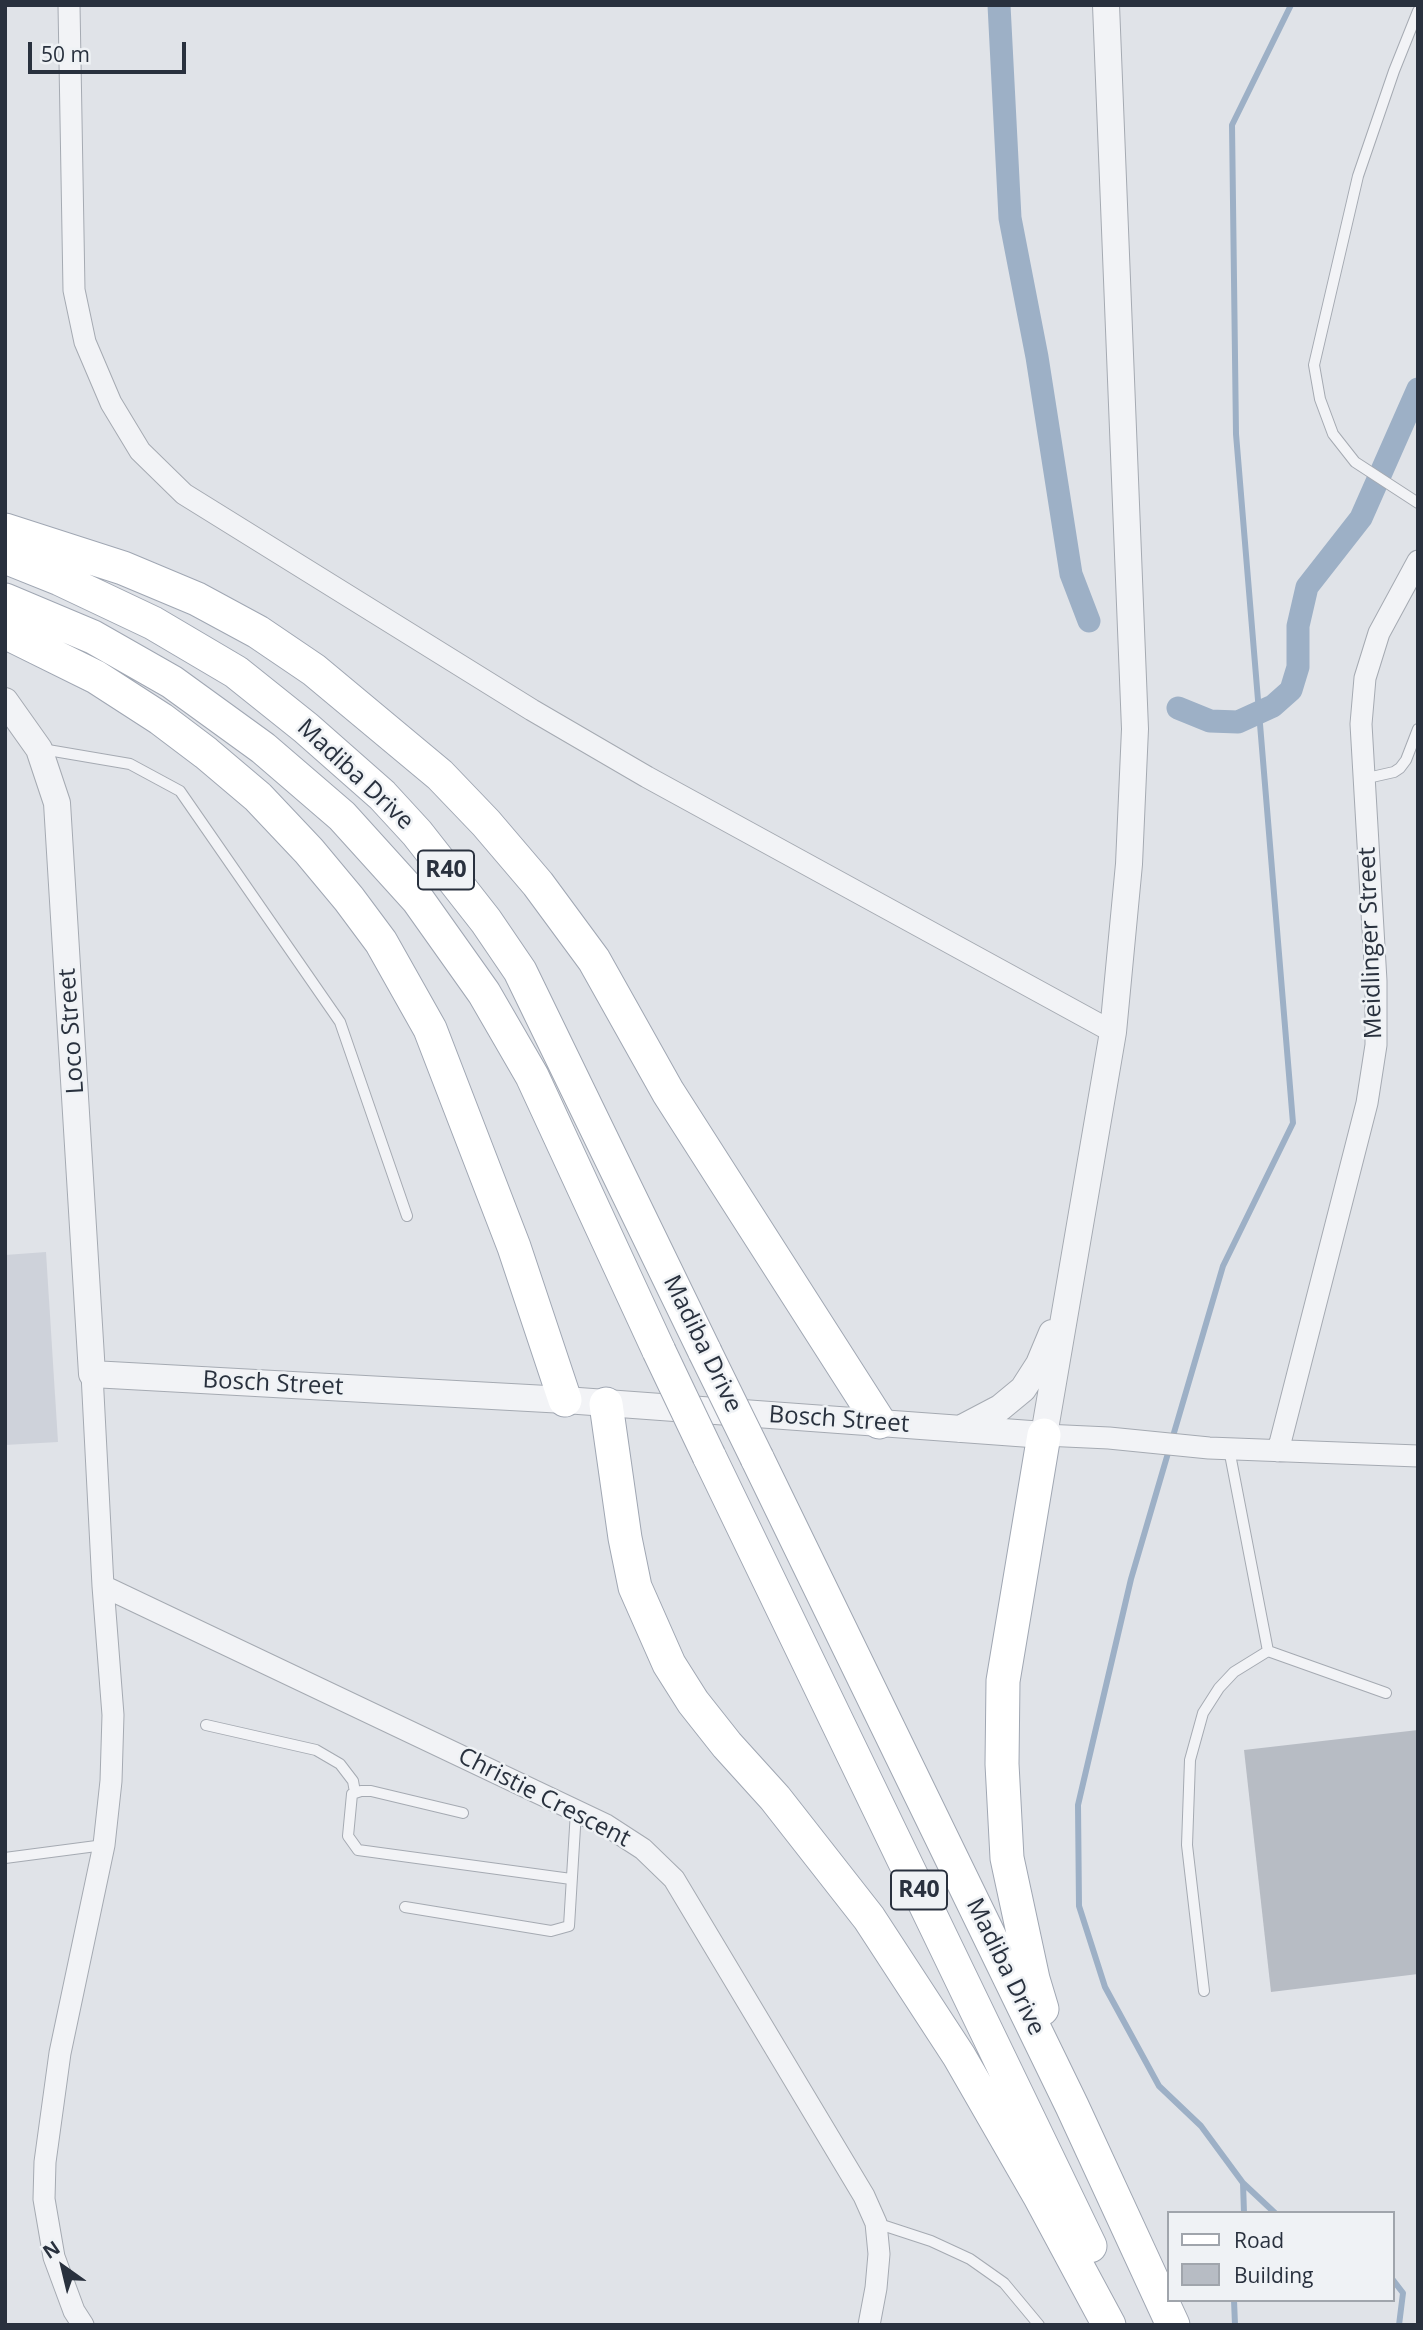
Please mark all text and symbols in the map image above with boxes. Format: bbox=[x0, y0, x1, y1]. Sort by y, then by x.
scale bar bbox=[32, 28, 189, 72]
text: 50 m bbox=[41, 40, 90, 68]
street label: Madiba Drive bbox=[291, 714, 419, 836]
street label: Meidlinger Street bbox=[1353, 846, 1389, 1040]
road number: R40 bbox=[418, 850, 474, 890]
street label: Loco Street bbox=[53, 967, 91, 1095]
street label: Madiba Drive bbox=[656, 1271, 748, 1417]
street label: Bosch Street bbox=[202, 1366, 344, 1402]
street label: Bosch Street bbox=[768, 1401, 910, 1439]
street label: Christie Crescent bbox=[453, 1742, 635, 1854]
road number: R40 bbox=[891, 1870, 947, 1910]
street label: Madiba Drive bbox=[959, 1894, 1051, 2040]
legend bbox=[1168, 2211, 1395, 2302]
text: Road bbox=[1234, 2226, 1284, 2254]
north arrow bbox=[28, 2232, 98, 2302]
text: N bbox=[38, 2234, 65, 2265]
text: Building bbox=[1234, 2261, 1313, 2289]

